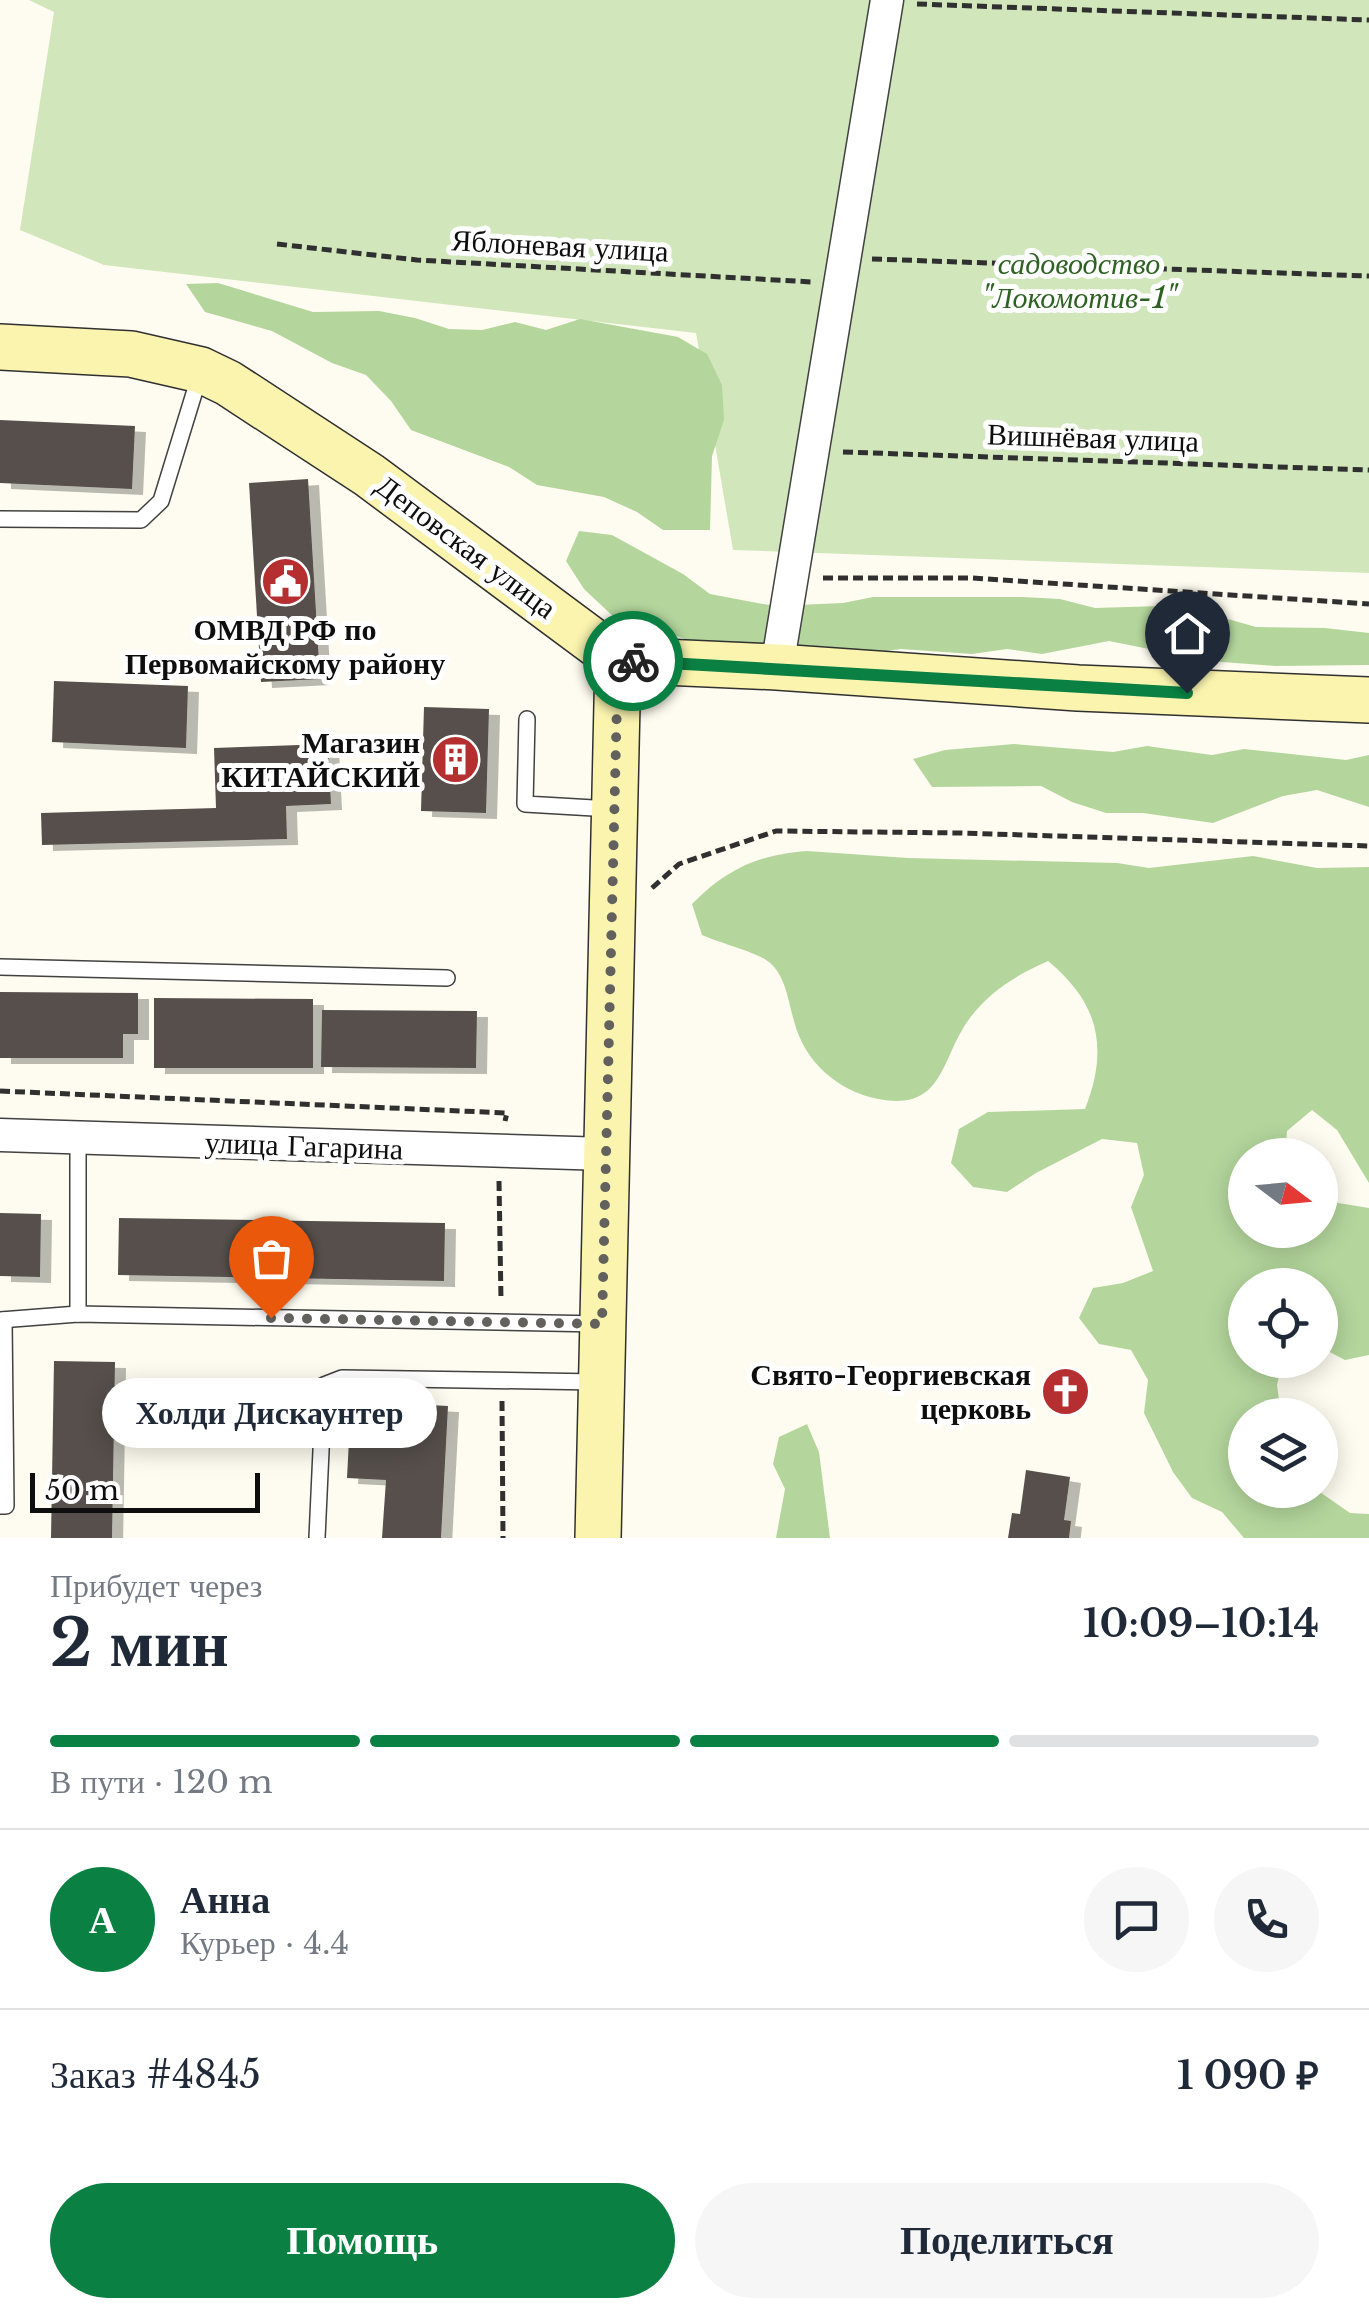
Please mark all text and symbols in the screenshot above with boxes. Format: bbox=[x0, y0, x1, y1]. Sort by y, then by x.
street label: Яблоневая улица bbox=[450, 221, 670, 270]
park label: садоводство "Локомотив-1" bbox=[981, 245, 1179, 316]
street label: Вишнёвая улица bbox=[986, 415, 1200, 460]
street label: Деповская улица bbox=[369, 467, 564, 627]
public building icon: ОМВД РФ по Первомайскому району bbox=[259, 555, 311, 607]
pin bbox=[1145, 591, 1230, 694]
icon: home bbox=[1160, 606, 1215, 661]
place label: ОМВД РФ по Первомайскому району bbox=[125, 611, 445, 682]
courier bbox=[583, 611, 683, 711]
icon: bike bbox=[606, 634, 661, 689]
place label: Магазин КИТАЙСКИЙ bbox=[221, 724, 420, 795]
building icon: Магазин КИТАЙСКИЙ bbox=[429, 734, 481, 786]
street label: улица Гагарина bbox=[204, 1124, 404, 1167]
north arrow bbox=[1228, 1138, 1338, 1248]
map controls bbox=[1228, 1138, 1338, 1508]
pin bbox=[229, 1216, 314, 1319]
icon: bag bbox=[244, 1231, 299, 1286]
button: locate bbox=[1228, 1268, 1338, 1378]
place label: Свято-Георгиевская церковь bbox=[750, 1356, 1031, 1427]
church icon: Свято-Георгиевская церковь bbox=[1040, 1366, 1092, 1418]
callout: Холди Дискаунтер bbox=[104, 1378, 438, 1448]
text: Холди Дискаунтер bbox=[136, 1393, 403, 1433]
button: layers bbox=[1228, 1398, 1338, 1508]
scale bar bbox=[30, 1468, 260, 1512]
text: 50 m bbox=[45, 1473, 119, 1508]
text: Прибудет через bbox=[50, 1566, 262, 1606]
text: 10:09–10:14 bbox=[1083, 1600, 1319, 1647]
text: 2 мин bbox=[50, 1603, 229, 1684]
text: В пути · 120 m bbox=[50, 1762, 273, 1802]
button: chat bbox=[1084, 1867, 1189, 1972]
button: phone bbox=[1214, 1867, 1319, 1972]
text: Анна bbox=[180, 1876, 270, 1923]
text: А bbox=[89, 1896, 116, 1943]
text: Курьер · 4.4 bbox=[180, 1923, 349, 1963]
text: Заказ #4845 bbox=[50, 2051, 261, 2098]
text: 1 090 ₽ bbox=[1177, 2052, 1319, 2099]
button: Помощь bbox=[50, 2183, 675, 2298]
button: Поделиться bbox=[695, 2183, 1319, 2298]

